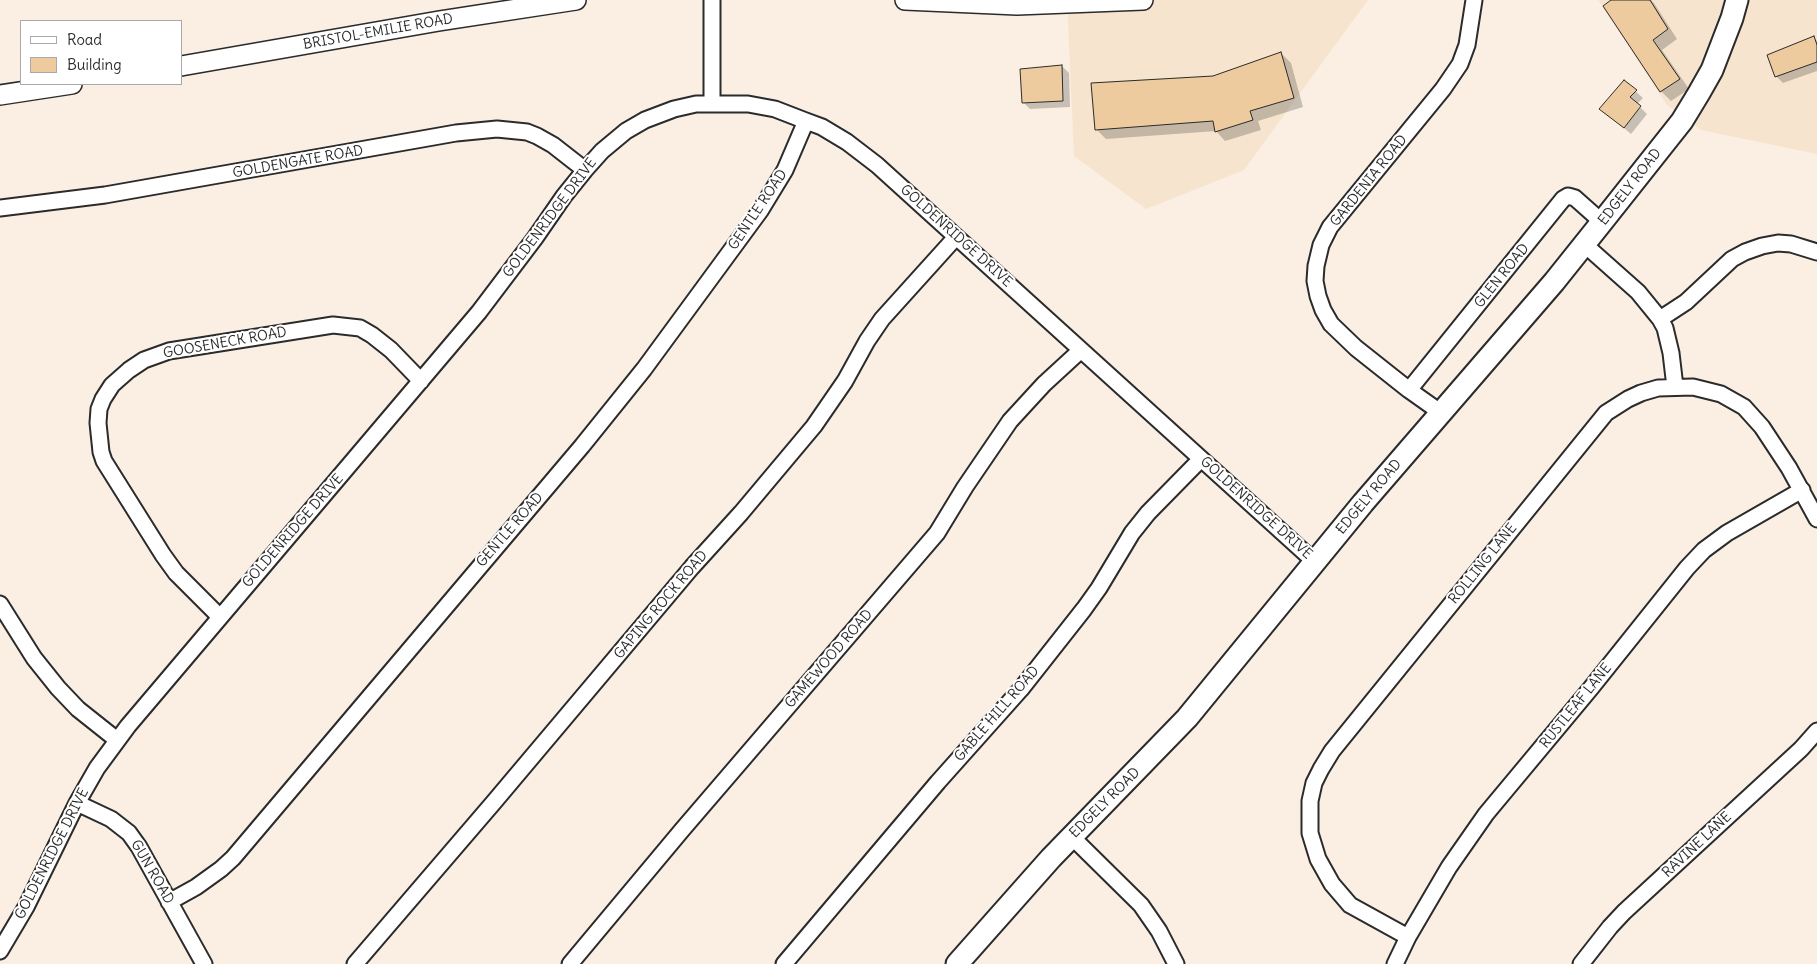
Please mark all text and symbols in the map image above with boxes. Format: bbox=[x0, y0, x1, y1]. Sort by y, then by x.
street label: BRISTOL-EMILIE ROAD bbox=[302, 11, 454, 53]
legend bbox=[20, 20, 182, 85]
text: Road bbox=[67, 30, 102, 49]
text: Building bbox=[67, 55, 122, 74]
street label: GARDENIA ROAD bbox=[1327, 132, 1411, 230]
street label: GOLDENGATE ROAD bbox=[231, 142, 365, 182]
street label: EDGELY ROAD bbox=[1595, 145, 1665, 229]
street label: GOLDENRIDGE DRIVE bbox=[500, 155, 600, 281]
street label: GENTLE ROAD bbox=[725, 167, 791, 253]
street label: GOLDENRIDGE DRIVE bbox=[897, 181, 1015, 291]
street label: GLEN ROAD bbox=[1471, 241, 1533, 311]
street label: GOOSENECK ROAD bbox=[162, 324, 288, 362]
street label: GOLDENRIDGE DRIVE bbox=[1197, 453, 1315, 563]
street label: EDGELY ROAD bbox=[1333, 456, 1405, 538]
street label: GOLDENRIDGE DRIVE bbox=[239, 471, 347, 591]
street label: GENTLE ROAD bbox=[473, 489, 547, 571]
street label: ROLLING LANE bbox=[1445, 520, 1521, 608]
street label: GAPING ROCK ROAD bbox=[611, 547, 711, 663]
street label: GAMEWOOD ROAD bbox=[782, 606, 876, 712]
street label: RUSTLEAF LANE bbox=[1537, 660, 1615, 752]
street label: GABLE HILL ROAD bbox=[951, 663, 1043, 765]
street label: EDGELY ROAD bbox=[1066, 764, 1144, 842]
street label: GOLDENRIDGE DRIVE bbox=[12, 786, 92, 922]
street label: RAVINE LANE bbox=[1659, 809, 1735, 881]
street label: GUN ROAD bbox=[127, 837, 177, 907]

